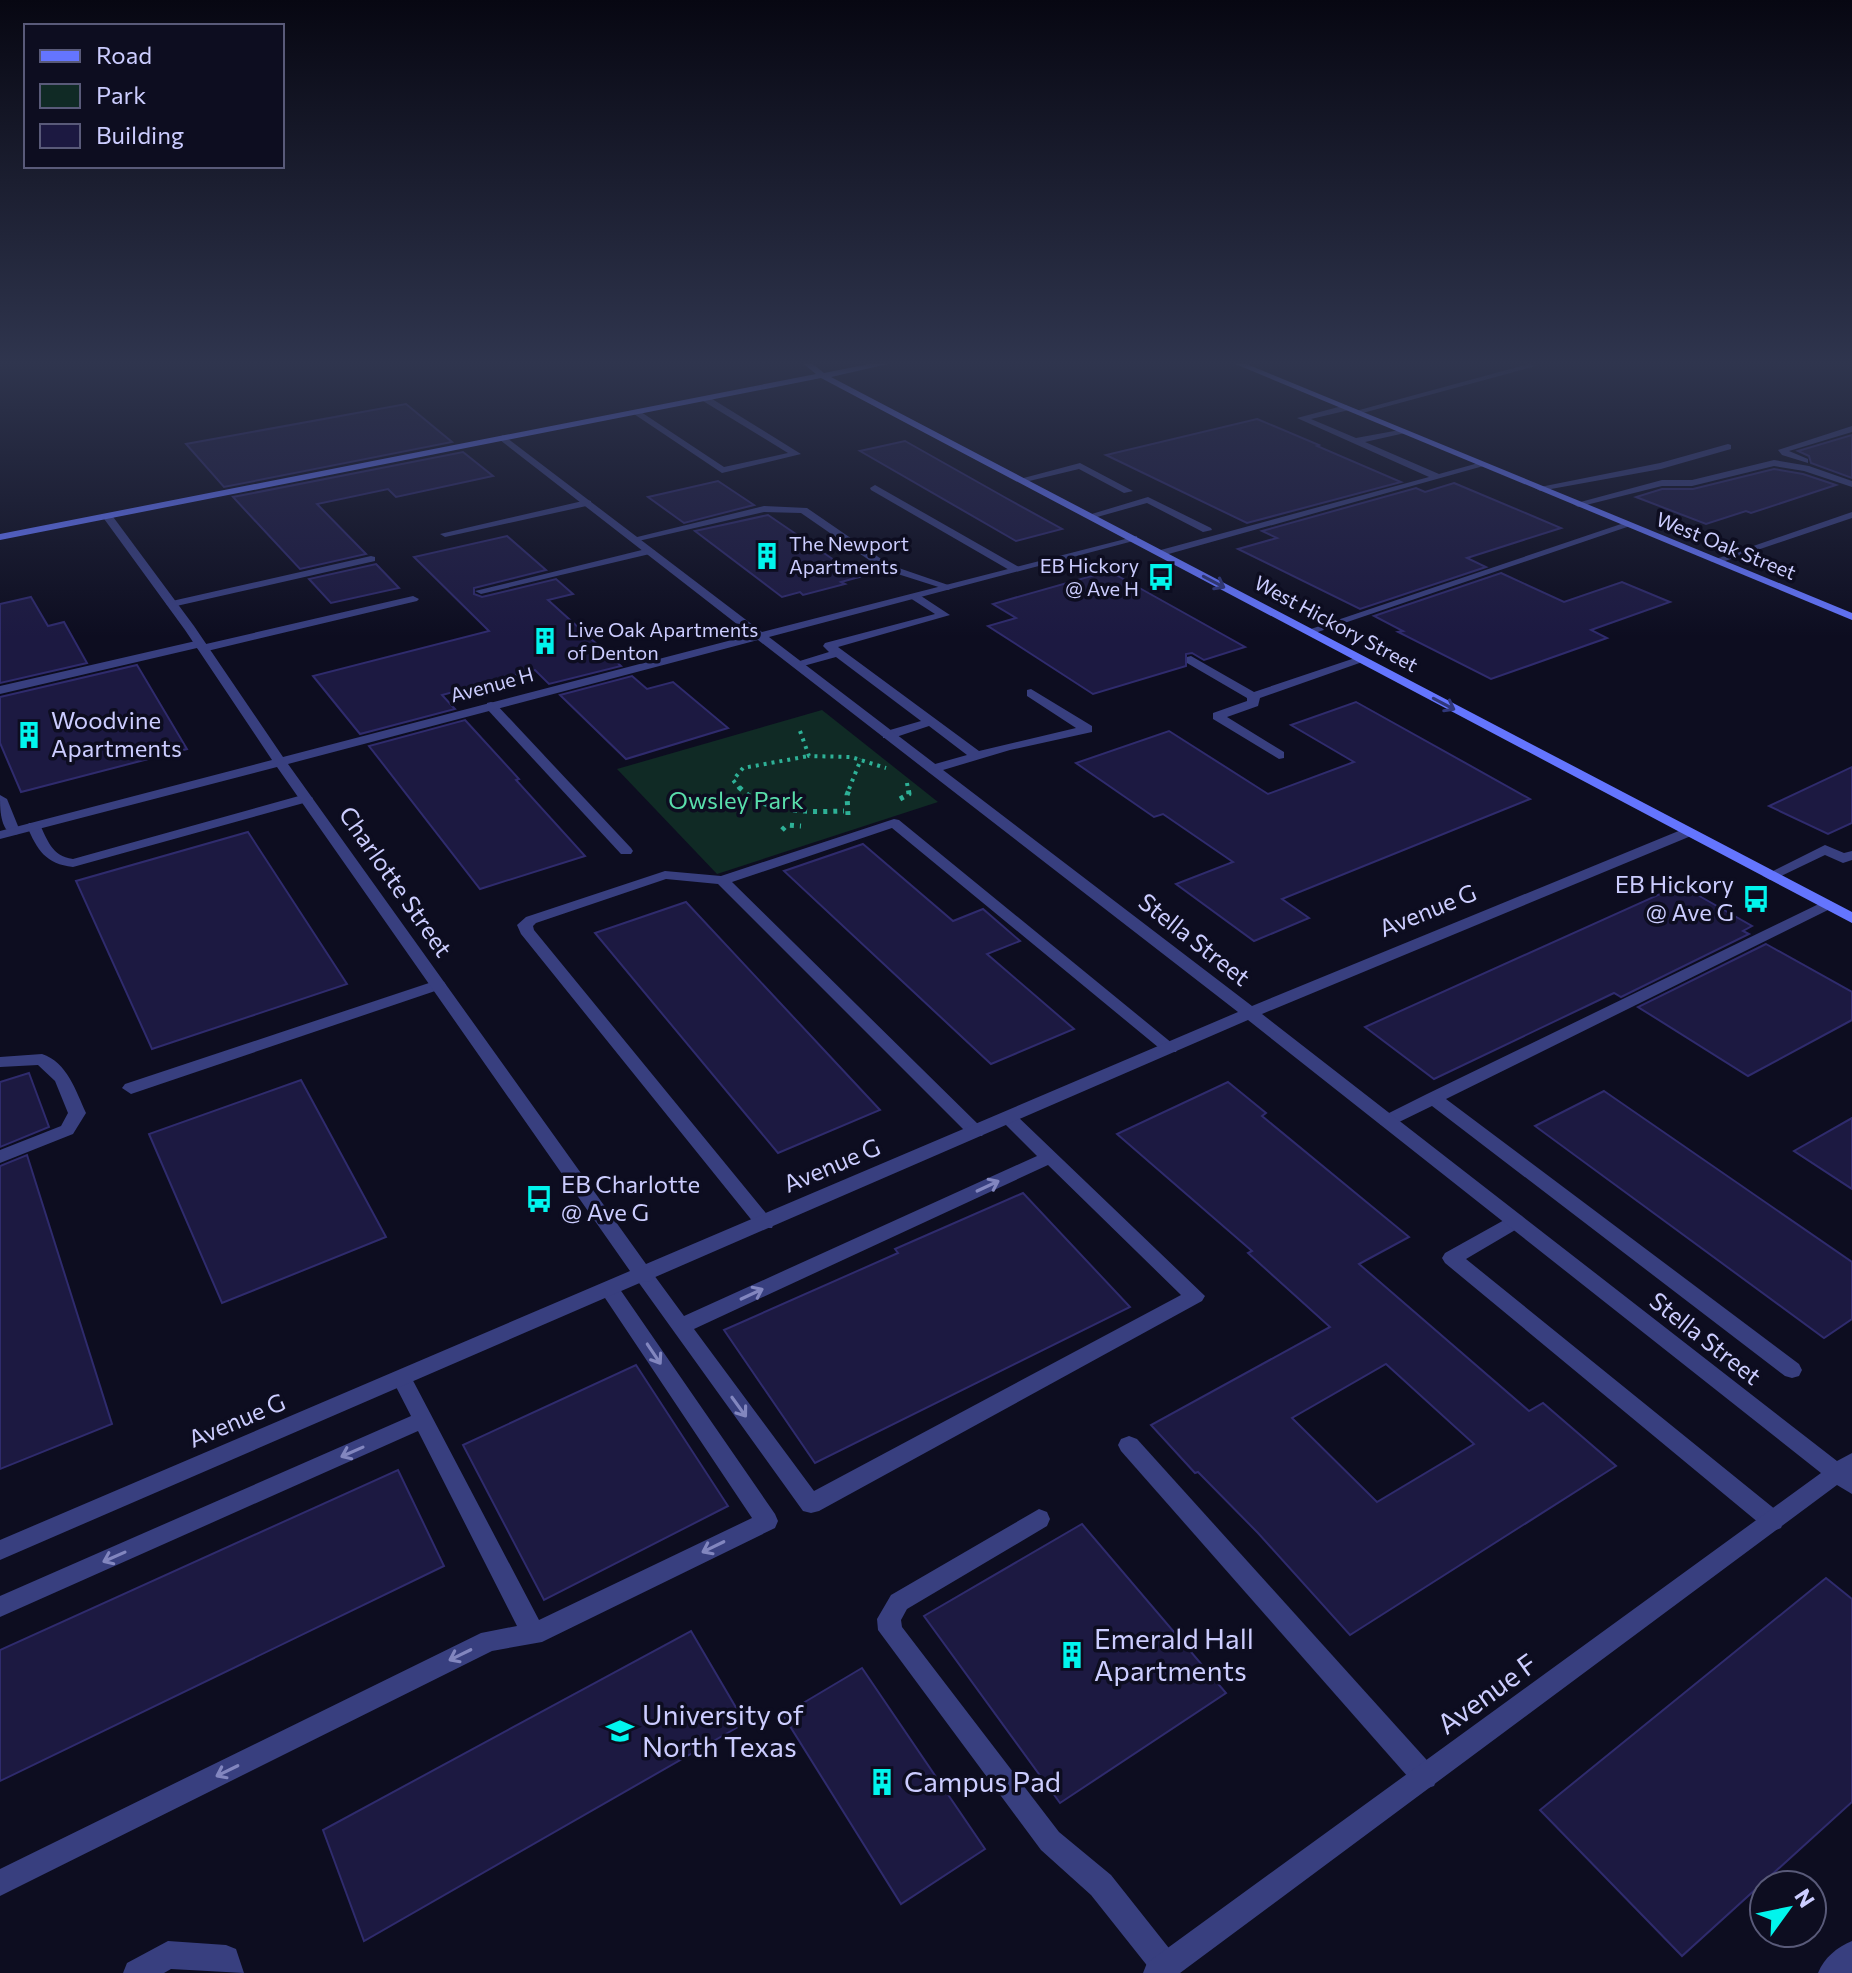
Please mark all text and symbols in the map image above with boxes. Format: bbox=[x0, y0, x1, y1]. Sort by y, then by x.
legend bbox=[24, 24, 284, 168]
text: Road bbox=[96, 40, 152, 69]
text: Park bbox=[96, 80, 146, 109]
text: Building bbox=[96, 120, 184, 149]
street label: West Oak Street bbox=[1653, 506, 1800, 584]
place label: The Newport Apartments bbox=[789, 531, 909, 578]
building icon: The Newport Apartments bbox=[752, 541, 782, 571]
place label: EB Hickory @ Ave H bbox=[1040, 553, 1139, 600]
bus stop icon: EB Hickory @ Ave H bbox=[1146, 562, 1176, 592]
street label: West Hickory Street bbox=[1251, 570, 1422, 676]
one-way arrow bbox=[1202, 574, 1226, 590]
place label: Live Oak Apartments of Denton bbox=[567, 617, 758, 664]
building icon: Live Oak Apartments of Denton bbox=[530, 626, 560, 656]
street label: Avenue H bbox=[447, 661, 536, 707]
one-way arrow bbox=[1431, 696, 1455, 712]
place label: Woodvine Apartments bbox=[51, 705, 182, 762]
building icon: Woodvine Apartments bbox=[14, 720, 44, 750]
park label: Owsley Park bbox=[668, 785, 804, 814]
street label: Charlotte Street bbox=[334, 800, 459, 962]
place label: EB Hickory @ Ave G bbox=[1615, 869, 1734, 926]
street label: Avenue G bbox=[1375, 877, 1480, 942]
bus stop icon: EB Hickory @ Ave G bbox=[1741, 884, 1771, 914]
street label: Stella Street bbox=[1133, 886, 1257, 991]
street label: Avenue G bbox=[779, 1131, 884, 1198]
place label: EB Charlotte @ Ave G bbox=[561, 1169, 700, 1226]
one-way arrow bbox=[976, 1178, 1000, 1193]
bus stop icon: EB Charlotte @ Ave G bbox=[524, 1184, 554, 1214]
street label: Stella Street bbox=[1644, 1285, 1768, 1390]
one-way arrow bbox=[740, 1286, 764, 1301]
one-way arrow bbox=[646, 1343, 662, 1365]
street label: Avenue G bbox=[184, 1386, 289, 1453]
one-way arrow bbox=[731, 1395, 748, 1417]
one-way arrow bbox=[340, 1445, 364, 1460]
one-way arrow bbox=[702, 1540, 726, 1555]
one-way arrow bbox=[102, 1550, 126, 1565]
place label: Emerald Hall Apartments bbox=[1094, 1621, 1254, 1687]
building icon: Emerald Hall Apartments bbox=[1057, 1640, 1087, 1670]
street label: Avenue F bbox=[1430, 1646, 1543, 1741]
one-way arrow bbox=[448, 1648, 472, 1663]
place label: University of North Texas bbox=[642, 1697, 804, 1763]
school or university icon: University of North Texas bbox=[605, 1716, 635, 1746]
one-way arrow bbox=[215, 1763, 239, 1779]
place label: Campus Pad bbox=[904, 1764, 1061, 1798]
building icon: Campus Pad bbox=[867, 1767, 897, 1797]
north arrow bbox=[1748, 1869, 1828, 1949]
text: N bbox=[1789, 1884, 1821, 1912]

